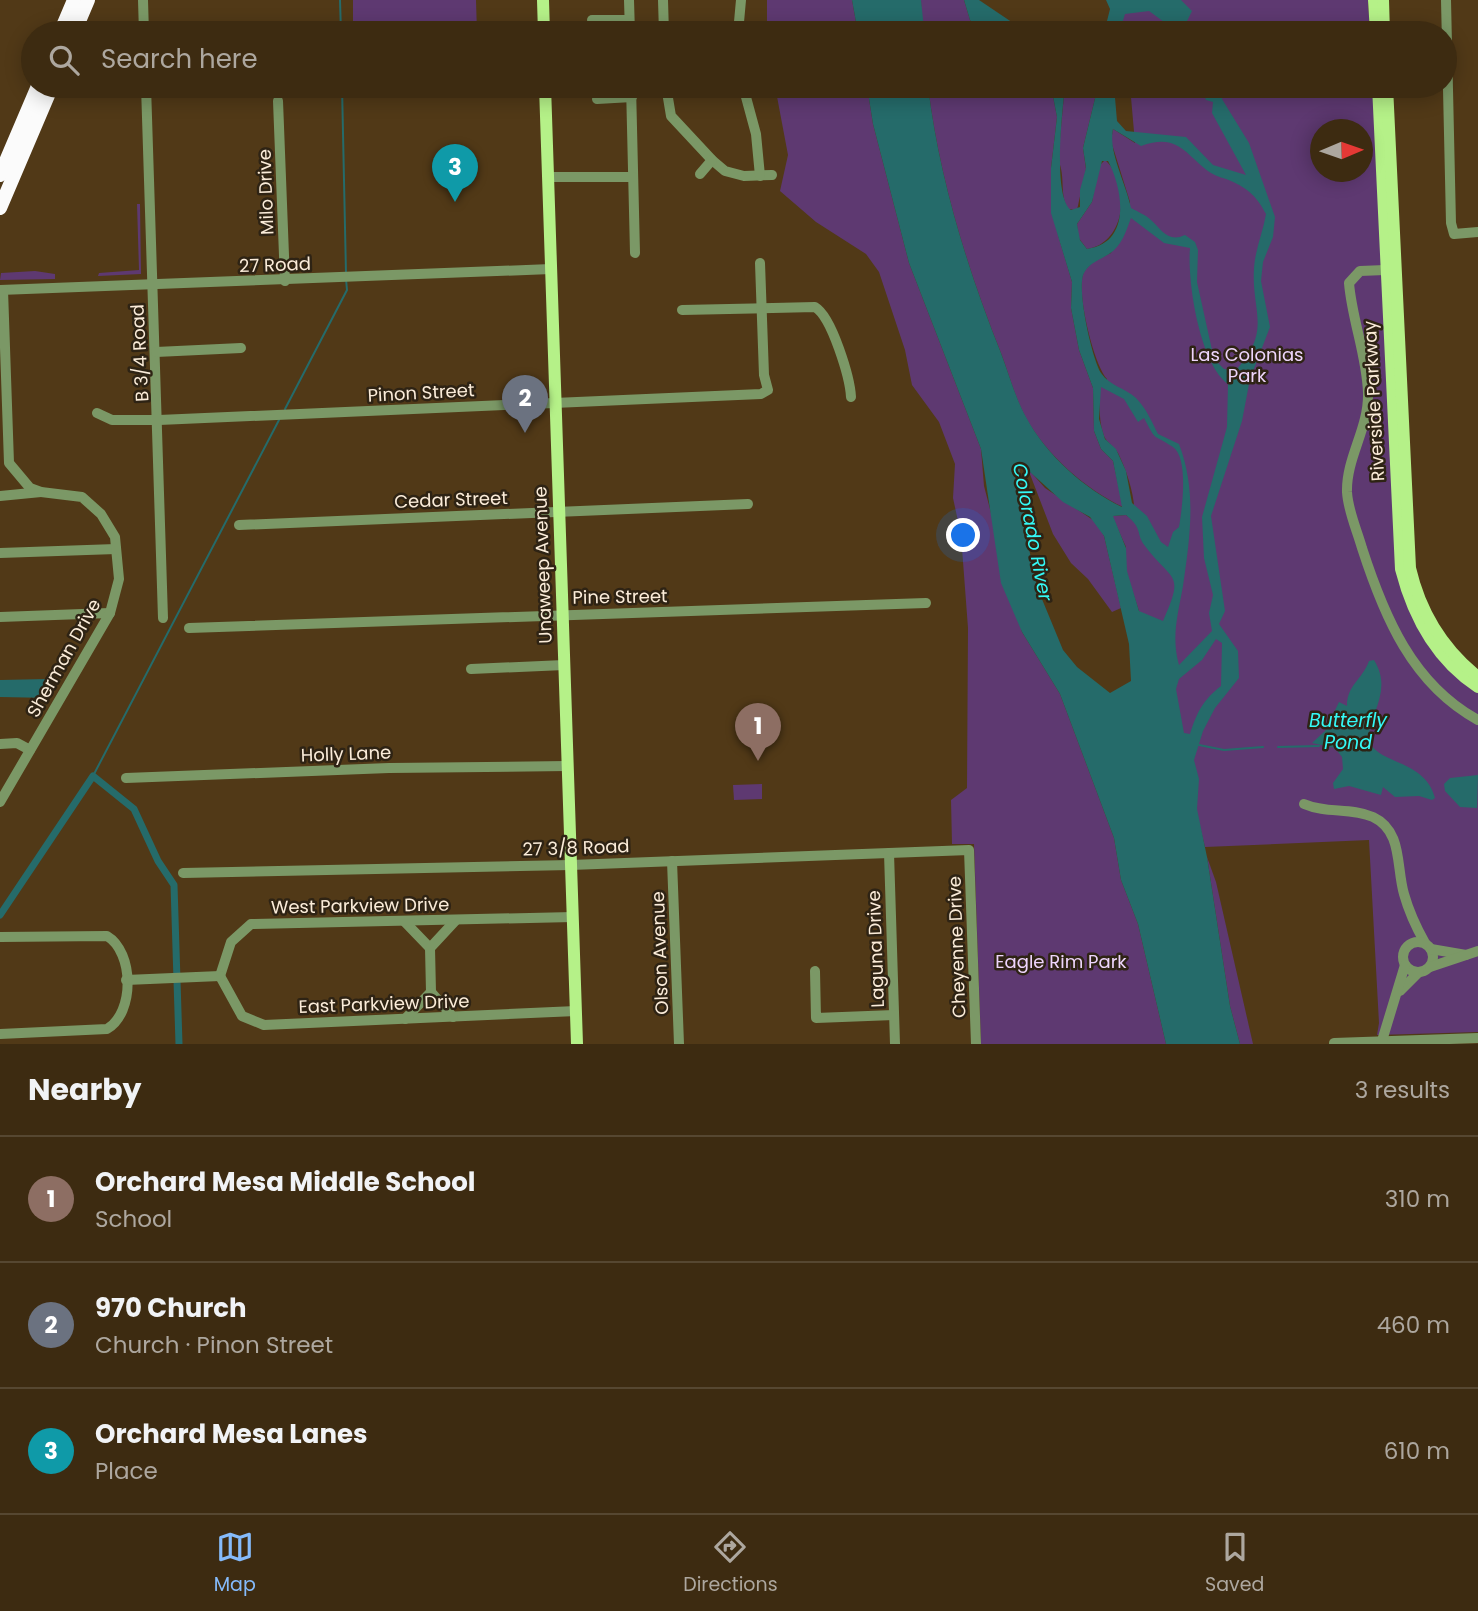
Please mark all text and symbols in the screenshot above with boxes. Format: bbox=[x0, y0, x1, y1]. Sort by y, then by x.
search box bbox=[21, 21, 1457, 98]
icon: search bbox=[45, 41, 83, 79]
text: Search here bbox=[101, 41, 258, 77]
north arrow bbox=[1310, 119, 1373, 182]
pin: 3 bbox=[432, 144, 478, 202]
street label: Milo Drive bbox=[252, 149, 279, 235]
street label: 27 Road bbox=[239, 251, 311, 278]
street label: B 3/4 Road bbox=[124, 303, 155, 403]
street label: Riverside Parkway bbox=[1357, 320, 1390, 482]
park label: Las Colonias Park bbox=[1190, 342, 1304, 388]
pin: 2 bbox=[502, 375, 548, 433]
street label: Pinon Street bbox=[367, 377, 475, 408]
water label: Colorado River bbox=[1006, 461, 1059, 604]
street label: Cedar Street bbox=[394, 485, 508, 514]
street label: Unaweep Avenue bbox=[527, 486, 558, 644]
your location bbox=[946, 518, 980, 552]
street label: Pine Street bbox=[572, 583, 668, 610]
street label: Sherman Drive bbox=[21, 594, 107, 722]
pin: 1 bbox=[735, 703, 781, 761]
water label: Butterfly Pond bbox=[1309, 707, 1388, 756]
street label: Holly Lane bbox=[300, 739, 392, 768]
street label: 27 3/8 Road bbox=[522, 833, 630, 862]
street label: Cheyenne Drive bbox=[942, 876, 971, 1018]
street label: Laguna Drive bbox=[861, 890, 890, 1008]
street label: West Parkview Drive bbox=[271, 891, 449, 920]
street label: Olson Avenue bbox=[645, 891, 674, 1015]
park label: Eagle Rim Park bbox=[995, 949, 1127, 974]
street label: East Parkview Drive bbox=[298, 988, 470, 1019]
text: Nearby bbox=[28, 1068, 142, 1111]
text: 3 results bbox=[1355, 1074, 1450, 1106]
text: Orchard Mesa Middle School bbox=[95, 1164, 475, 1200]
text: 1 bbox=[47, 1183, 55, 1215]
text: 310 m bbox=[1385, 1183, 1450, 1215]
text: School bbox=[95, 1203, 172, 1235]
text: 970 Church bbox=[95, 1290, 247, 1326]
text: 2 bbox=[44, 1309, 58, 1341]
text: 460 m bbox=[1377, 1309, 1450, 1341]
text: Church · Pinon Street bbox=[95, 1329, 333, 1361]
text: Orchard Mesa Lanes bbox=[95, 1416, 367, 1452]
text: 3 bbox=[44, 1435, 58, 1467]
text: 610 m bbox=[1384, 1435, 1450, 1467]
text: Place bbox=[95, 1455, 158, 1487]
tab: Map bbox=[214, 1528, 256, 1599]
tab: Directions bbox=[683, 1528, 778, 1599]
tab: Saved bbox=[1205, 1528, 1264, 1599]

